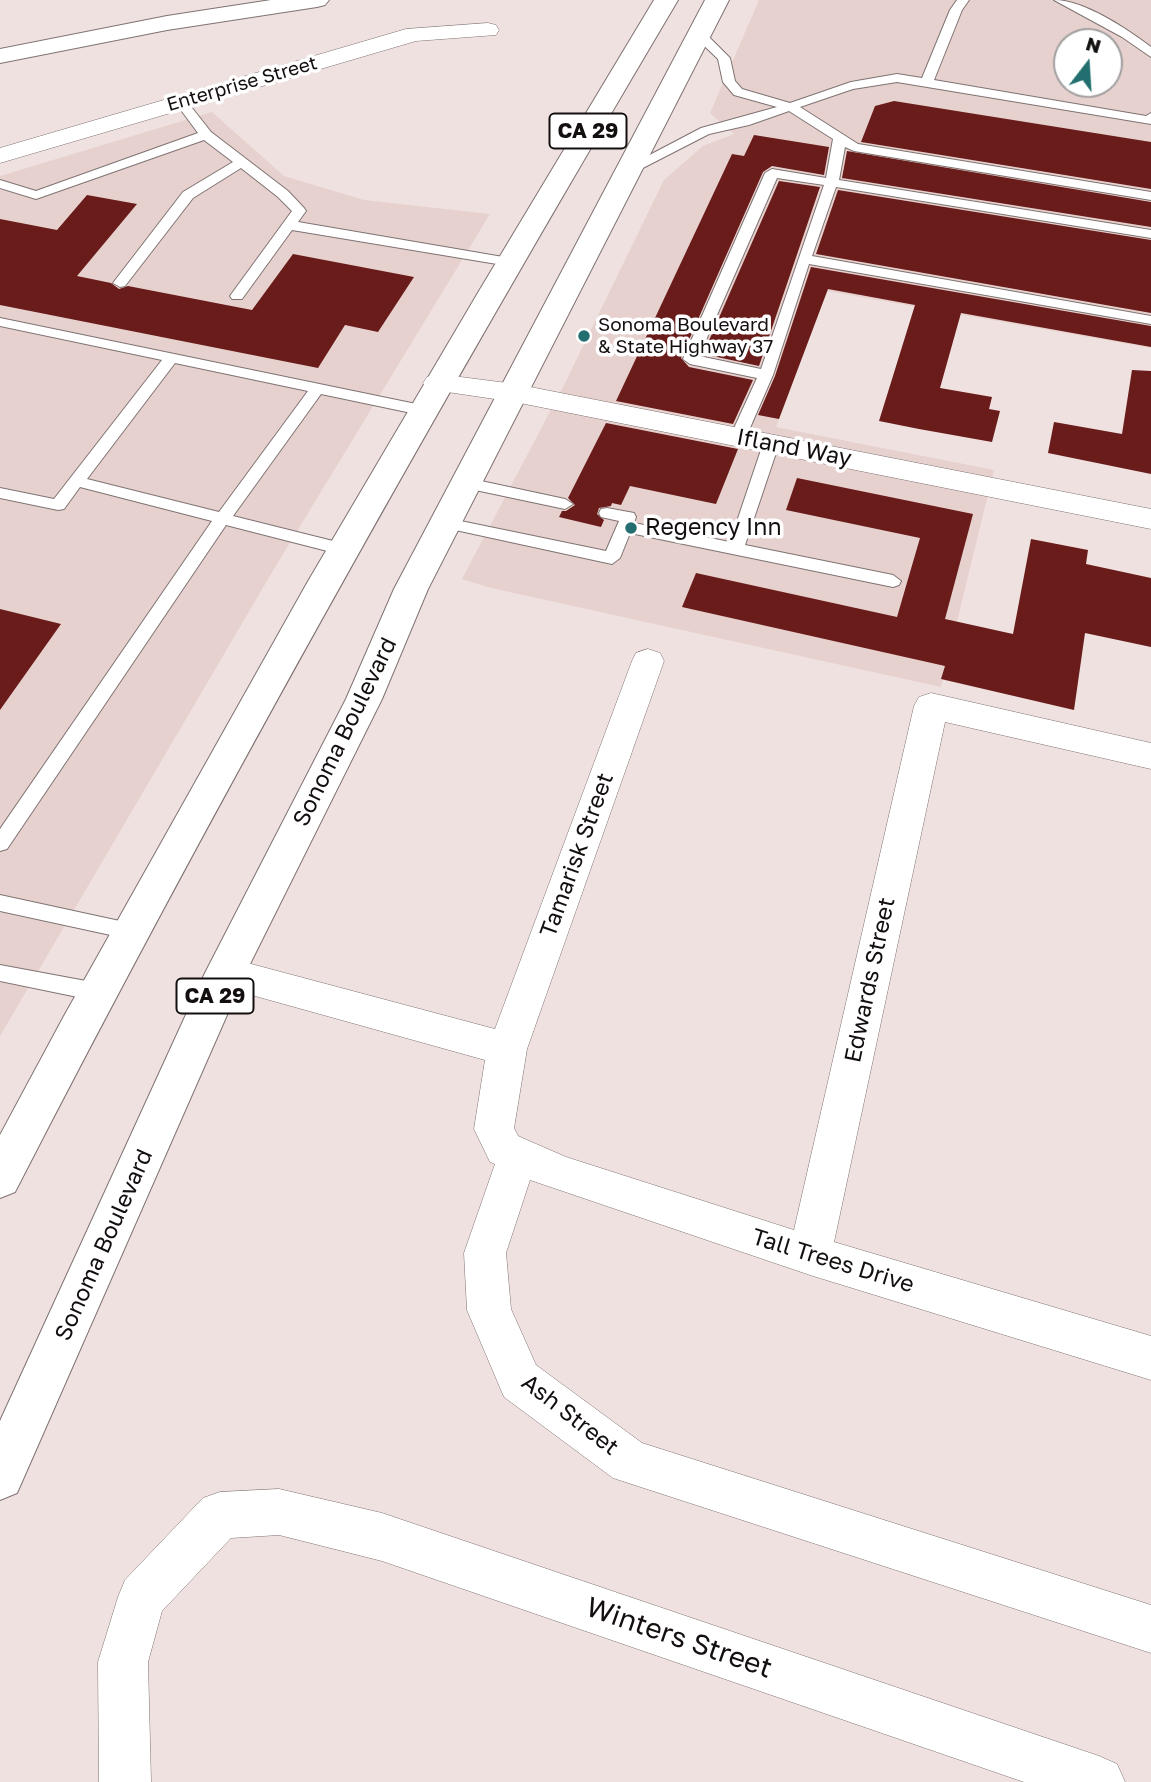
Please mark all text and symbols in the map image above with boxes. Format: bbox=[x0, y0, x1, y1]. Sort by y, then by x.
north arrow bbox=[1053, 28, 1123, 98]
text: N bbox=[1083, 31, 1104, 57]
street label: Enterprise Street bbox=[164, 52, 320, 116]
road number: CA 29 bbox=[550, 114, 626, 148]
place label: Sonoma Boulevard & State Highway 37 bbox=[598, 314, 773, 358]
marker: Sonoma Boulevard & State Highway 37 bbox=[576, 328, 592, 344]
street label: Ifland Way bbox=[734, 423, 854, 473]
place label: Regency Inn bbox=[645, 514, 782, 542]
marker: Regency Inn bbox=[623, 520, 639, 536]
street label: Sonoma Boulevard bbox=[287, 633, 403, 831]
street label: Tamarisk Street bbox=[535, 769, 619, 941]
street label: Edwards Street bbox=[839, 895, 901, 1065]
road number: CA 29 bbox=[176, 978, 254, 1014]
street label: Sonoma Boulevard bbox=[49, 1145, 159, 1345]
street label: Tall Trees Drive bbox=[749, 1223, 917, 1299]
street label: Ash Street bbox=[516, 1369, 624, 1461]
street label: Winters Street bbox=[582, 1590, 776, 1686]

